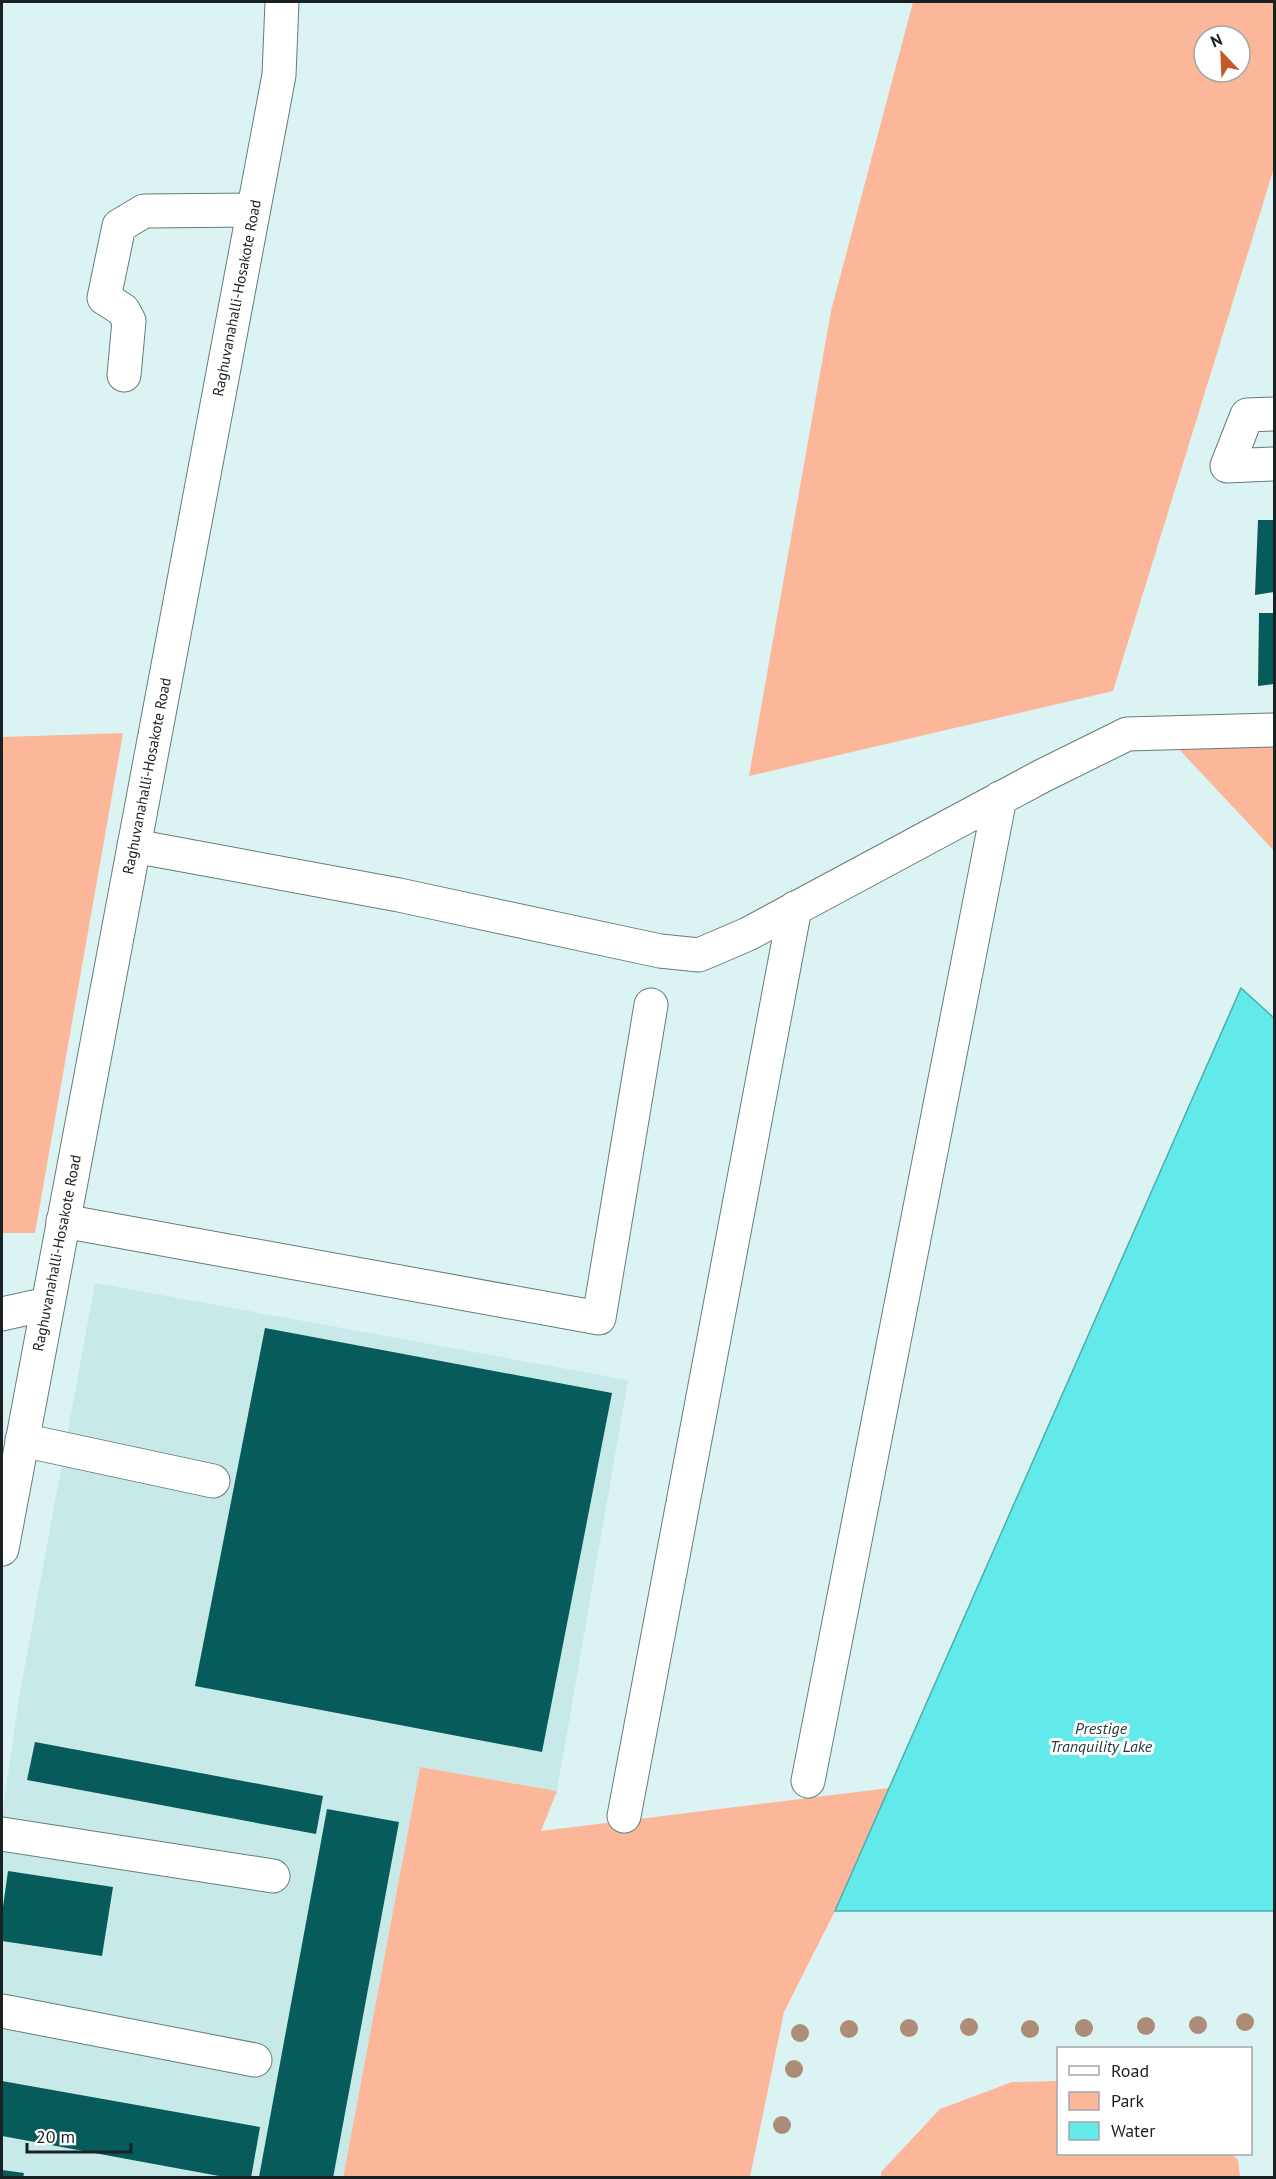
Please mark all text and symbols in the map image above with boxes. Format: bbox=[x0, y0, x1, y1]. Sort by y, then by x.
north arrow bbox=[1192, 24, 1252, 84]
text: N bbox=[1207, 29, 1225, 51]
street label: Raghuvanahalli-Hosakote Road bbox=[208, 198, 265, 398]
street label: Raghuvanahalli-Hosakote Road bbox=[118, 676, 175, 876]
street label: Raghuvanahalli-Hosakote Road bbox=[28, 1153, 85, 1353]
water label: Prestige Tranquility Lake bbox=[1050, 1718, 1153, 1756]
legend bbox=[1057, 2047, 1252, 2155]
text: Road bbox=[1111, 2059, 1149, 2082]
text: Park bbox=[1111, 2089, 1144, 2112]
scale bar bbox=[27, 2116, 130, 2154]
text: Water bbox=[1111, 2119, 1155, 2142]
text: 20 m bbox=[36, 2125, 75, 2148]

